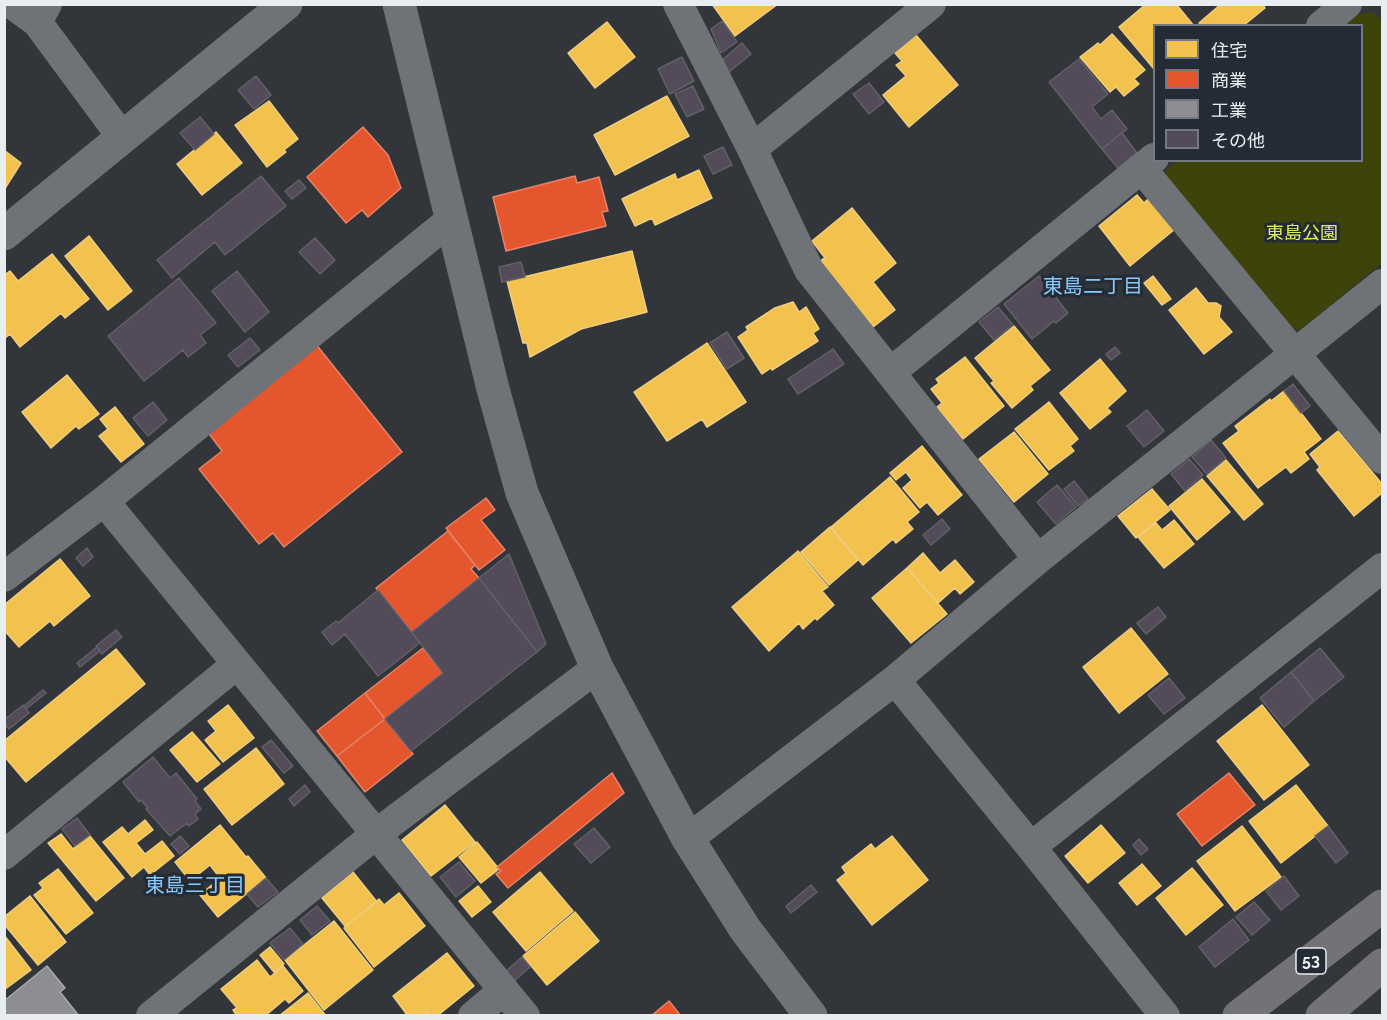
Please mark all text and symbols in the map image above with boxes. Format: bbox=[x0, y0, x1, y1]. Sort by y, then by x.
legend bbox=[1153, 24, 1363, 162]
text: 住宅 bbox=[1211, 40, 1247, 61]
text: 商業 bbox=[1211, 70, 1247, 91]
text: 工業 bbox=[1211, 100, 1247, 121]
text: その他 bbox=[1211, 130, 1265, 151]
park label: 東島公園 bbox=[1266, 223, 1338, 245]
district label: 東島二丁目 bbox=[1043, 275, 1143, 299]
district label: 東島三丁目 bbox=[145, 874, 245, 898]
road number: 53 bbox=[1296, 948, 1326, 974]

